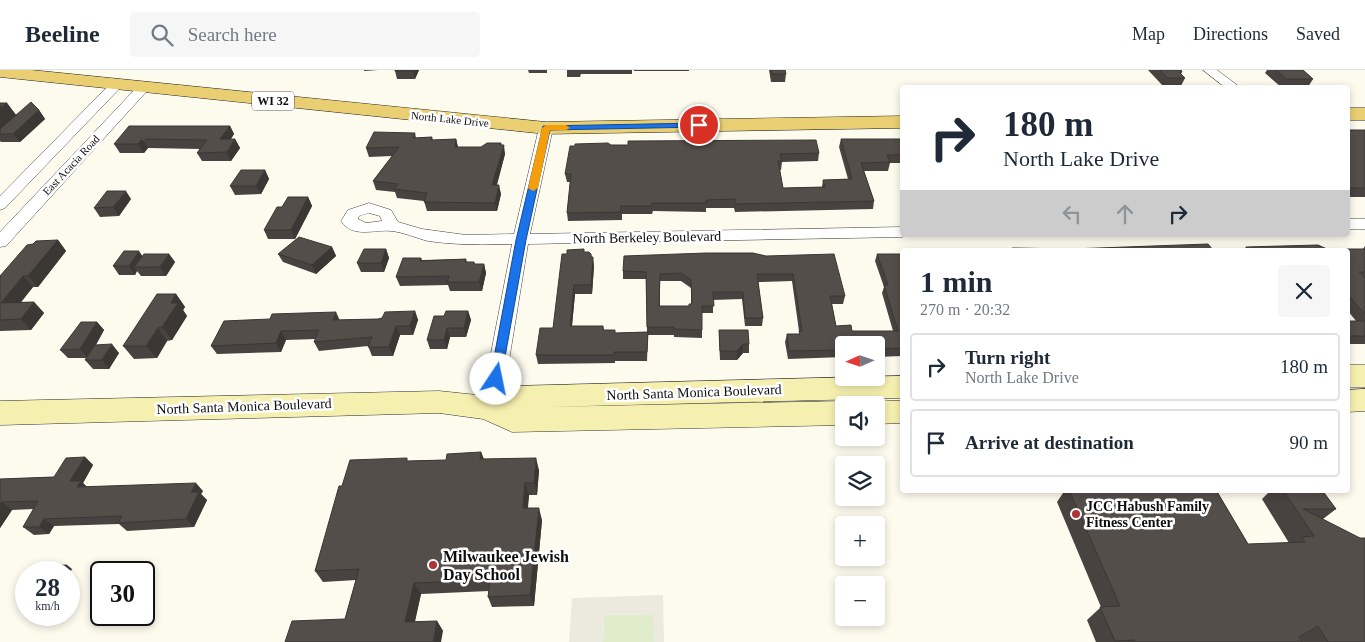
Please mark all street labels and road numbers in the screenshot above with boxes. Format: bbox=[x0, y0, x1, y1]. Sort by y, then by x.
road number: WI 32 bbox=[252, 92, 294, 110]
street label: North Lake Drive bbox=[410, 109, 490, 129]
street label: East Acacia Road bbox=[40, 132, 102, 197]
street label: North Berkeley Boulevard bbox=[573, 229, 721, 246]
street label: North Santa Monica Boulevard bbox=[606, 382, 782, 403]
street label: North Santa Monica Boulevard bbox=[156, 396, 332, 417]

